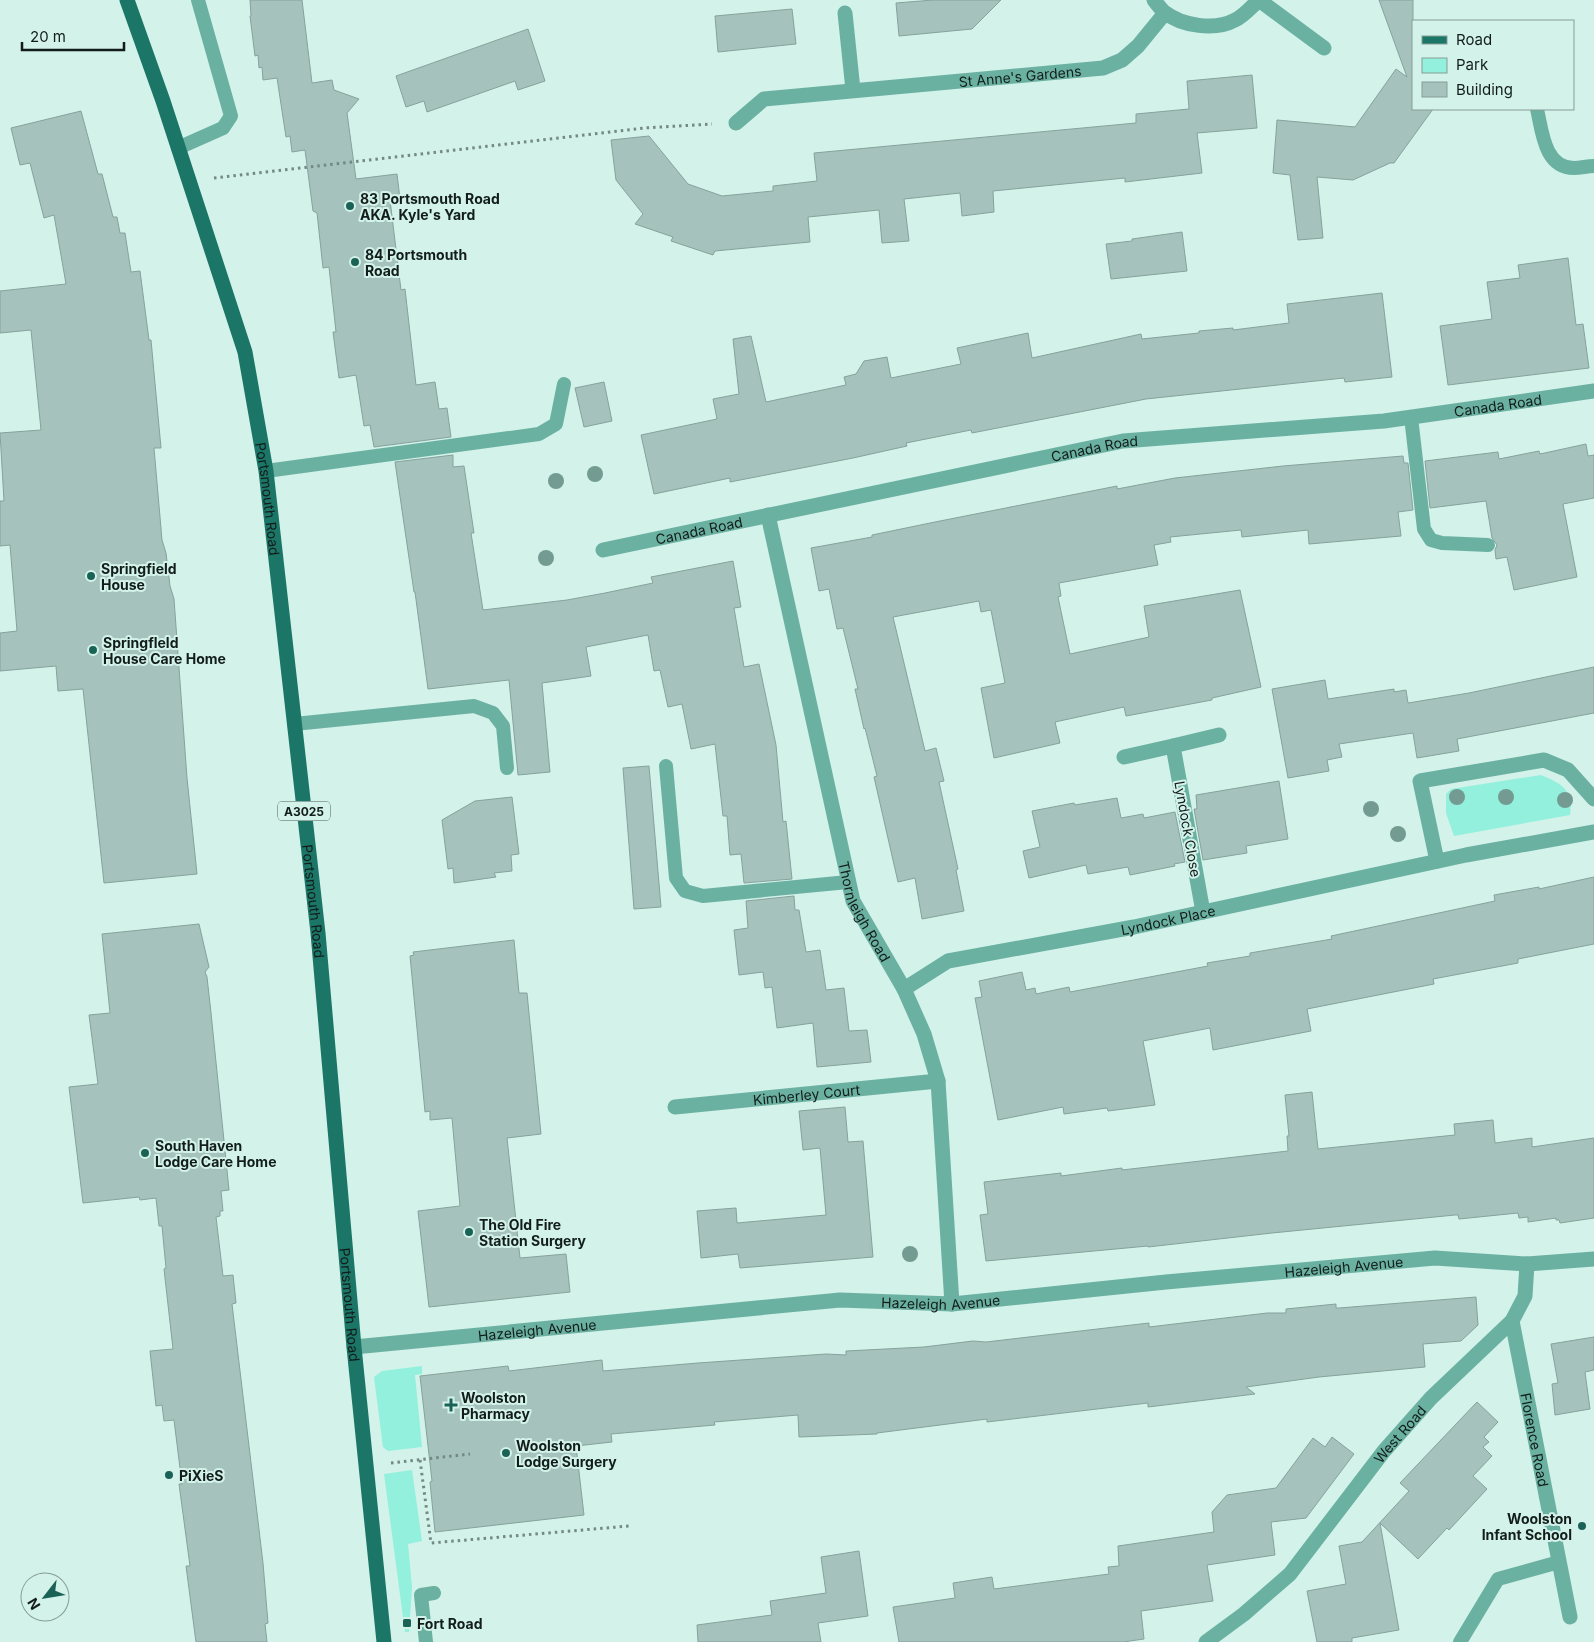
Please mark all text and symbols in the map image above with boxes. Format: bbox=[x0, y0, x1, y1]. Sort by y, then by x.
scale bar bbox=[22, 20, 125, 52]
legend bbox=[1412, 20, 1574, 110]
text: 20 m bbox=[30, 27, 66, 46]
text: Road bbox=[1456, 30, 1492, 49]
text: Park bbox=[1456, 55, 1489, 74]
street label: St Anne's Gardens bbox=[958, 62, 1082, 90]
text: Building bbox=[1456, 80, 1513, 99]
place label: 83 Portsmouth Road AKA. Kyle's Yard bbox=[360, 190, 500, 223]
marker: 83 Portsmouth Road AKA. Kyle's Yard bbox=[344, 200, 356, 212]
place label: 84 Portsmouth Road bbox=[365, 246, 467, 279]
marker: 84 Portsmouth Road bbox=[349, 256, 361, 268]
street label: Canada Road bbox=[1453, 390, 1543, 419]
street label: Canada Road bbox=[1049, 431, 1139, 464]
street label: Portsmouth Road bbox=[253, 441, 284, 556]
street label: Canada Road bbox=[654, 513, 744, 547]
place label: Springfield House bbox=[101, 560, 177, 593]
marker: Springfield House bbox=[85, 570, 97, 582]
place label: Springfleld House Care Home bbox=[103, 634, 226, 667]
marker: Springfleld House Care Home bbox=[87, 644, 99, 656]
street label: Lyndock Close bbox=[1171, 780, 1205, 878]
road number: A3025 bbox=[278, 801, 330, 820]
street label: Portsmouth Road bbox=[300, 843, 329, 959]
street label: Thornleigh Road bbox=[836, 859, 895, 964]
street label: Lyndock Place bbox=[1119, 901, 1217, 938]
street label: Kimberley Court bbox=[752, 1080, 861, 1108]
place label: South Haven Lodge Care Home bbox=[155, 1137, 277, 1170]
marker: South Haven Lodge Care Home bbox=[139, 1147, 151, 1159]
place label: The Old Fire Station Surgery bbox=[479, 1216, 586, 1249]
marker: The Old Fire Station Surgery bbox=[463, 1226, 475, 1238]
street label: Portsmouth Road bbox=[337, 1247, 364, 1362]
street label: Hazeleigh Avenue bbox=[1284, 1252, 1404, 1280]
street label: Hazeleigh Avenue bbox=[881, 1291, 1001, 1313]
street label: Hazeleigh Avenue bbox=[477, 1315, 597, 1343]
place label: Woolston Pharmacy bbox=[461, 1389, 531, 1422]
street label: Florence Road bbox=[1518, 1391, 1553, 1488]
marker: Woolston Pharmacy bbox=[445, 1399, 457, 1411]
street label: West Road bbox=[1370, 1402, 1429, 1466]
place label: Woolston Lodge Surgery bbox=[516, 1437, 617, 1470]
marker: Woolston Lodge Surgery bbox=[500, 1447, 512, 1459]
place label: PiXieS bbox=[179, 1467, 224, 1484]
marker: PiXieS bbox=[163, 1469, 175, 1481]
place label: Woolston Infant School bbox=[1482, 1510, 1572, 1543]
marker: Woolston Infant School bbox=[1576, 1520, 1588, 1532]
north arrow bbox=[20, 1572, 70, 1622]
text: N bbox=[23, 1595, 43, 1613]
place label: Fort Road bbox=[417, 1615, 483, 1632]
marker: Fort Road bbox=[401, 1617, 413, 1629]

